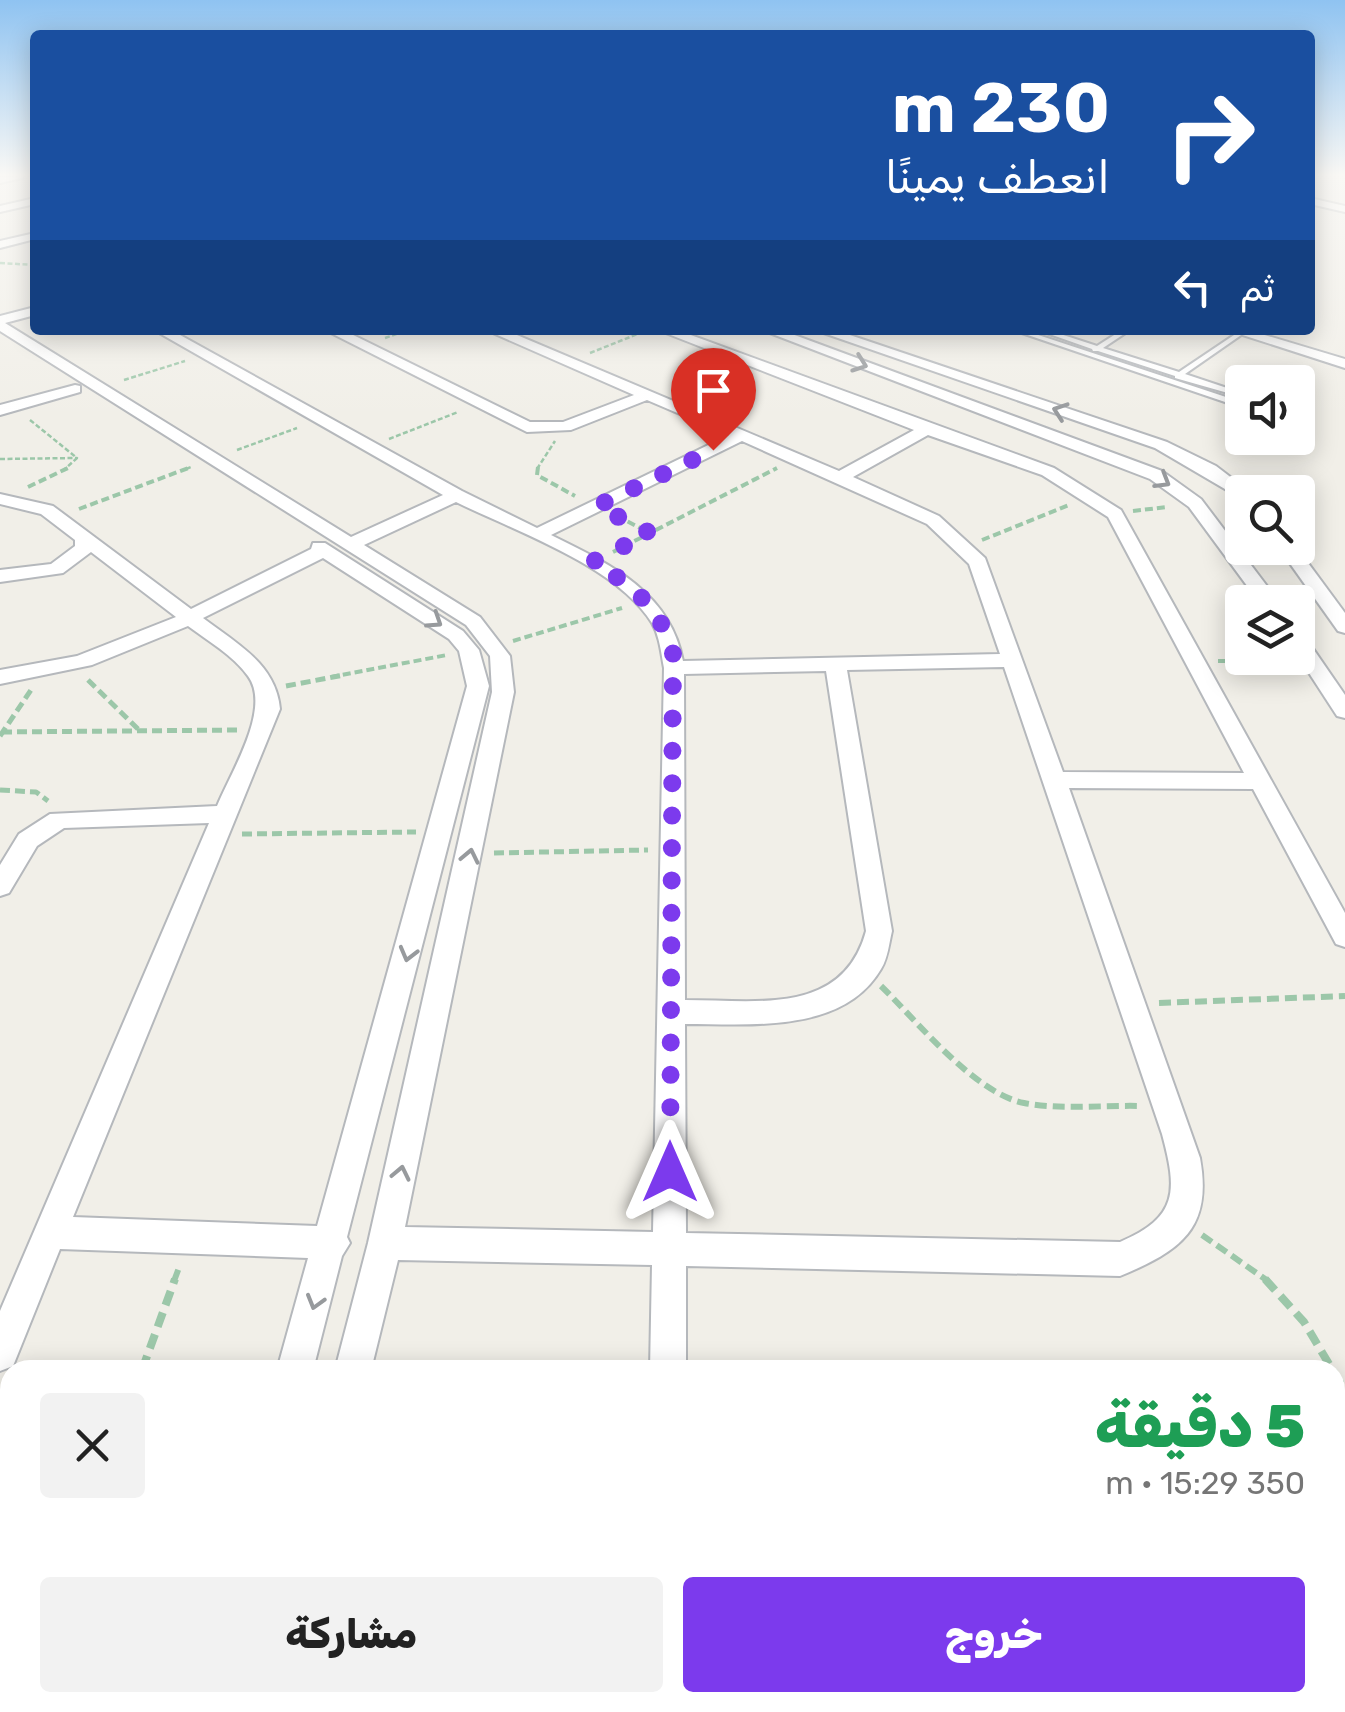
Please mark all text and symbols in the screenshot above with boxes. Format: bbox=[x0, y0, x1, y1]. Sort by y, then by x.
text: 230 m bbox=[892, 67, 1110, 150]
icon: right bbox=[1145, 70, 1275, 200]
text: انعطف يمينًا bbox=[885, 151, 1110, 204]
icon: left bbox=[1165, 260, 1220, 315]
text: ثم bbox=[1240, 265, 1275, 311]
pin bbox=[671, 348, 756, 451]
one-way arrow bbox=[851, 352, 868, 373]
icon: arrive bbox=[686, 363, 741, 418]
map controls bbox=[1225, 365, 1315, 675]
button: sound bbox=[1225, 365, 1315, 455]
one-way arrow bbox=[1052, 402, 1069, 422]
one-way arrow bbox=[1152, 469, 1170, 488]
button: search bbox=[1225, 475, 1315, 565]
button: layers bbox=[1225, 585, 1315, 675]
one-way arrow bbox=[424, 609, 442, 628]
one-way arrow bbox=[459, 848, 480, 865]
one-way arrow bbox=[399, 945, 420, 962]
position arrow bbox=[618, 1120, 722, 1224]
one-way arrow bbox=[389, 1165, 410, 1182]
one-way arrow bbox=[306, 1293, 327, 1310]
text: 5 دقيقة bbox=[1095, 1391, 1305, 1462]
button: close bbox=[40, 1393, 145, 1498]
text: 350 m · 15:29 bbox=[1105, 1464, 1305, 1502]
button: مشاركة bbox=[40, 1577, 663, 1692]
button: خروج bbox=[683, 1577, 1305, 1692]

